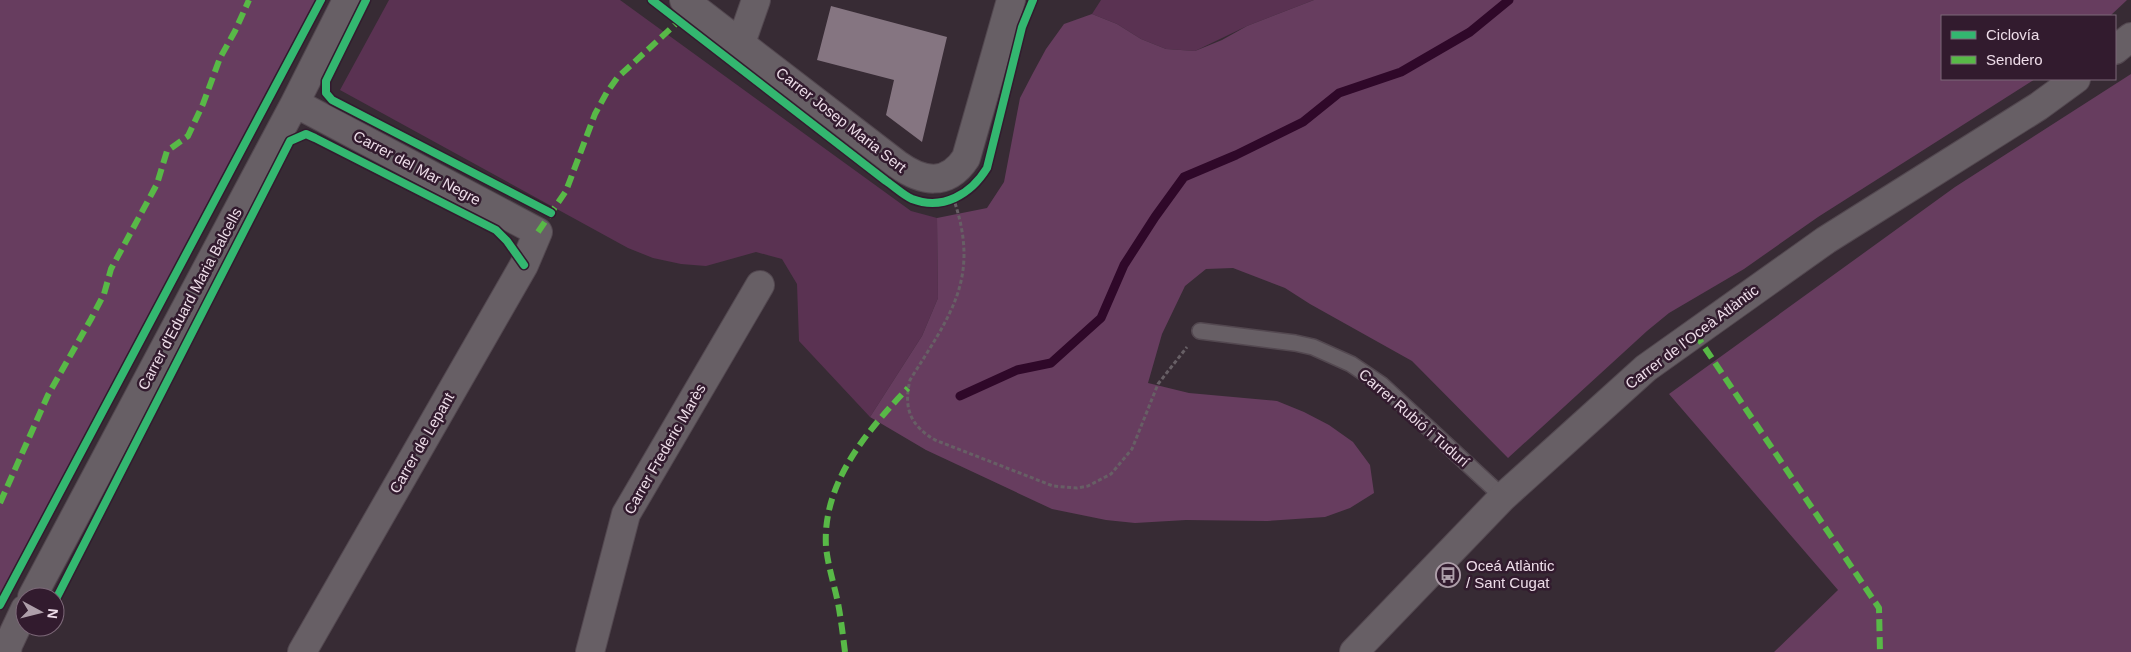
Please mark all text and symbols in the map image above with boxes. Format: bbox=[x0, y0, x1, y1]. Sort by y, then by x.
legend bbox=[1941, 15, 2116, 80]
text: Ciclovía bbox=[1986, 26, 2040, 43]
text: Sendero bbox=[1986, 51, 2043, 68]
street label: Carrer Josep Maria Sert bbox=[773, 64, 910, 176]
street label: Carrer del Mar Negre bbox=[351, 127, 484, 208]
street label: Carrer d'Eduard Maria Balcells bbox=[134, 205, 245, 393]
street label: Carrer de l'Oceà Atlàntic bbox=[1622, 281, 1762, 392]
street label: Carrer Rubió i Tudurí bbox=[1356, 365, 1473, 471]
street label: Carrer Frederic Marès bbox=[620, 381, 709, 517]
street label: Carrer de Lepant bbox=[386, 389, 458, 496]
place label: Oceá Atlàntic / Sant Cugat bbox=[1466, 557, 1555, 591]
bus stop icon: Oceá Atlàntic / Sant Cugat bbox=[1435, 562, 1461, 588]
north arrow bbox=[15, 587, 65, 637]
text: N bbox=[44, 608, 61, 620]

